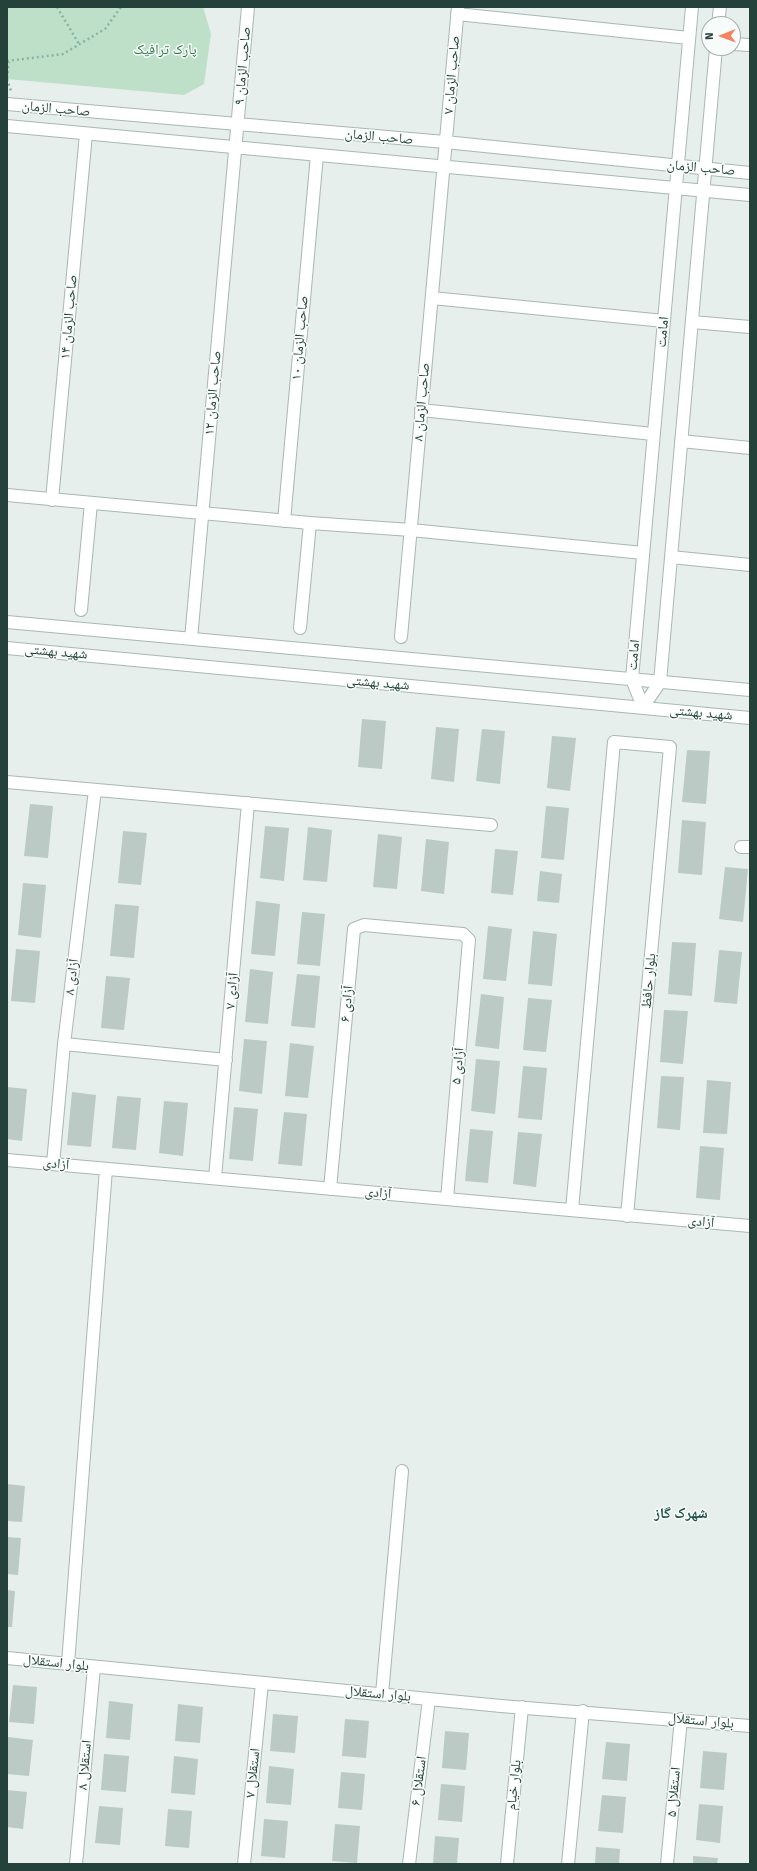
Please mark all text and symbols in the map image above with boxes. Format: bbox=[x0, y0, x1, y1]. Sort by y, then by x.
north arrow bbox=[701, 16, 741, 56]
street label: صاحب الزمان ۹ bbox=[231, 26, 255, 106]
text: N bbox=[703, 32, 716, 40]
street label: صاحب الزمان ۷ bbox=[440, 35, 464, 115]
park label: پارک ترافیک bbox=[133, 42, 197, 58]
street label: صاحب الزمان bbox=[21, 98, 91, 120]
street label: صاحب الزمان bbox=[344, 126, 414, 148]
street label: صاحب الزمان bbox=[666, 157, 736, 179]
street label: صاحب الزمان ۱۴ bbox=[57, 274, 81, 360]
street label: صاحب الزمان ۱۰ bbox=[288, 295, 312, 381]
street label: امامت bbox=[653, 316, 673, 348]
street label: صاحب الزمان ۱۲ bbox=[201, 350, 225, 436]
street label: صاحب الزمان ۸ bbox=[410, 362, 434, 442]
street label: امامت bbox=[624, 639, 644, 671]
street label: شهید بهشتی bbox=[24, 641, 88, 663]
street label: شهید بهشتی bbox=[346, 672, 410, 694]
street label: شهید بهشتی bbox=[669, 702, 733, 724]
street label: بلوار حافظ bbox=[638, 953, 660, 1009]
street label: آزادی ۸ bbox=[61, 958, 83, 996]
street label: آزادی ۷ bbox=[222, 972, 242, 1010]
street label: آزادی ۶ bbox=[337, 985, 357, 1023]
street label: آزادی ۵ bbox=[448, 1047, 468, 1085]
street label: آزادی bbox=[42, 1154, 70, 1174]
street label: آزادی bbox=[364, 1183, 392, 1203]
street label: آزادی bbox=[687, 1212, 715, 1232]
district label: شهرک گاز bbox=[654, 1505, 708, 1523]
street label: بلوار استقلال bbox=[22, 1651, 90, 1675]
street label: بلوار استقلال bbox=[344, 1683, 412, 1705]
street label: بلوار استقلال bbox=[667, 1710, 735, 1732]
street label: استقلال ۸ bbox=[74, 1739, 96, 1791]
street label: استقلال ۷ bbox=[242, 1747, 264, 1799]
street label: استقلال ۶ bbox=[408, 1755, 430, 1807]
street label: بلوار خیام bbox=[503, 1759, 525, 1811]
street label: استقلال ۵ bbox=[663, 1766, 685, 1818]

